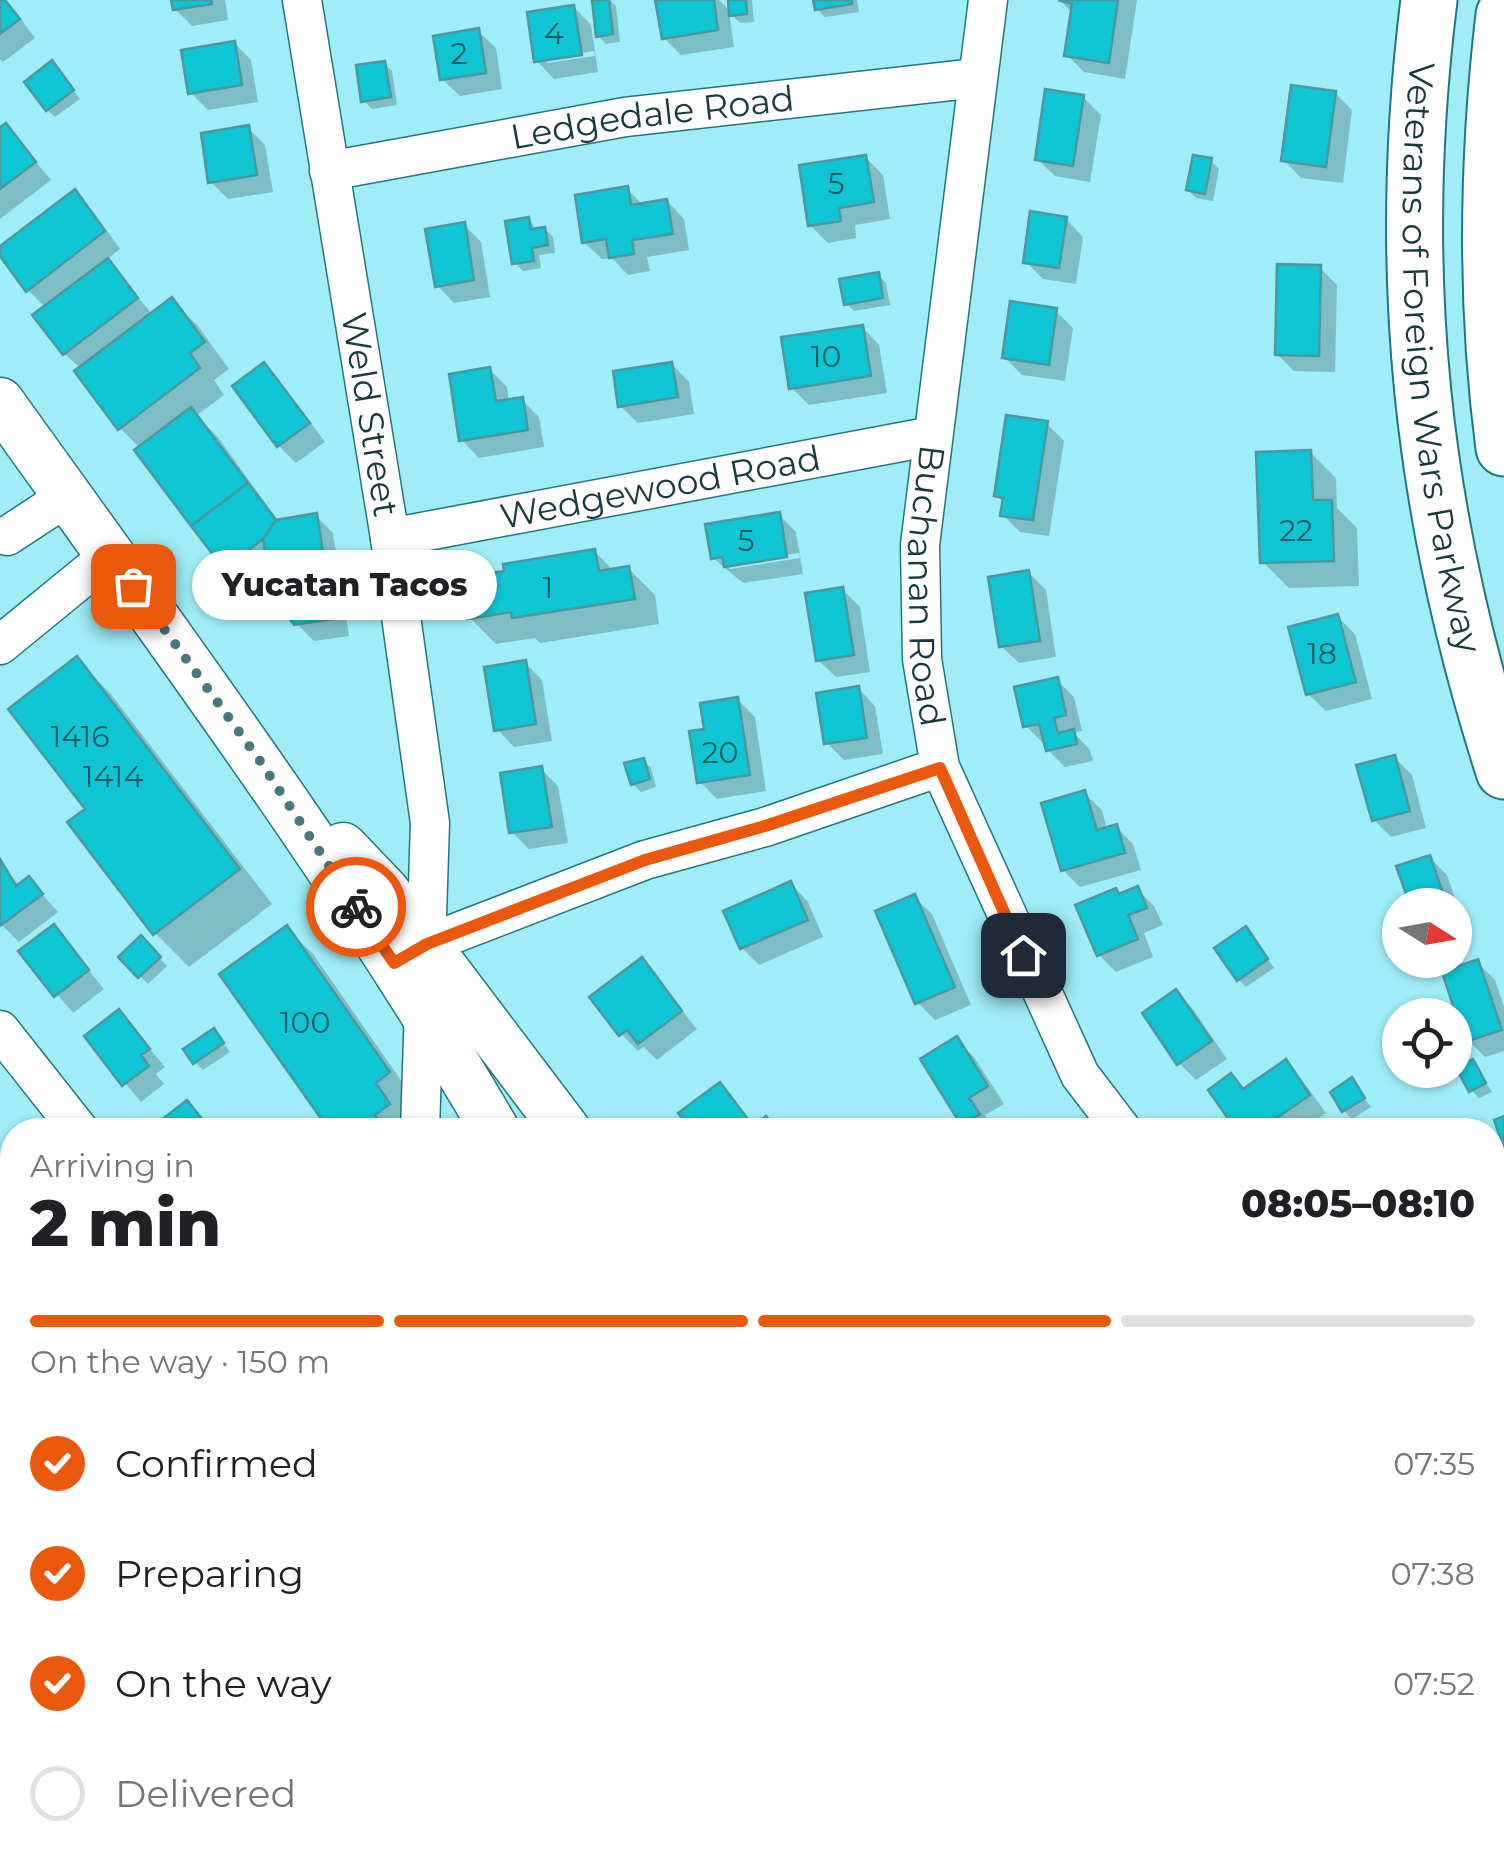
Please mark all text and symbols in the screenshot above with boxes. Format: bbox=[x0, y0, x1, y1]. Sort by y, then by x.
house number: 4 bbox=[544, 15, 564, 52]
house number: 2 bbox=[450, 35, 468, 72]
street label: Veterans of Foreign Wars Parkway bbox=[1393, 60, 1491, 657]
street label: Ledgedale Road bbox=[507, 76, 796, 158]
house number: 5 bbox=[828, 165, 844, 202]
street label: Weld Street bbox=[332, 309, 408, 520]
house number: 10 bbox=[811, 338, 841, 375]
street label: Wedgewood Road bbox=[496, 436, 824, 538]
street label: Buchanan Road bbox=[899, 443, 955, 729]
house number: 22 bbox=[1279, 512, 1313, 549]
house number: 5 bbox=[738, 522, 754, 559]
pin bbox=[91, 544, 176, 629]
callout: Yucatan Tacos bbox=[193, 551, 498, 621]
icon: bag bbox=[106, 559, 161, 614]
text: Yucatan Tacos bbox=[222, 565, 467, 604]
house number: 1 bbox=[543, 569, 553, 606]
house number: 18 bbox=[1307, 635, 1337, 672]
house number: 1416 bbox=[50, 718, 110, 755]
house number: 20 bbox=[702, 734, 738, 771]
house number: 1414 bbox=[83, 758, 143, 795]
courier bbox=[306, 857, 406, 957]
icon: bike bbox=[329, 880, 384, 935]
north arrow bbox=[1382, 888, 1472, 978]
map controls bbox=[1382, 888, 1472, 1088]
pin bbox=[981, 913, 1066, 998]
icon: home bbox=[996, 928, 1051, 983]
button: locate bbox=[1382, 998, 1472, 1088]
house number: 100 bbox=[280, 1004, 330, 1041]
text: Arriving in bbox=[30, 1146, 195, 1185]
text: 08:05–08:10 bbox=[1241, 1180, 1475, 1227]
text: 2 min bbox=[30, 1183, 221, 1262]
text: On the way · 150 m bbox=[30, 1342, 330, 1381]
icon: check bbox=[30, 1436, 85, 1491]
text: Confirmed bbox=[115, 1440, 318, 1487]
text: 07:35 bbox=[1393, 1444, 1475, 1483]
icon: check bbox=[30, 1546, 85, 1601]
text: Preparing bbox=[115, 1550, 304, 1597]
text: 07:38 bbox=[1391, 1554, 1475, 1593]
icon: check bbox=[30, 1656, 85, 1711]
text: On the way bbox=[115, 1660, 332, 1707]
text: 07:52 bbox=[1393, 1664, 1475, 1703]
text: Delivered bbox=[115, 1770, 296, 1817]

